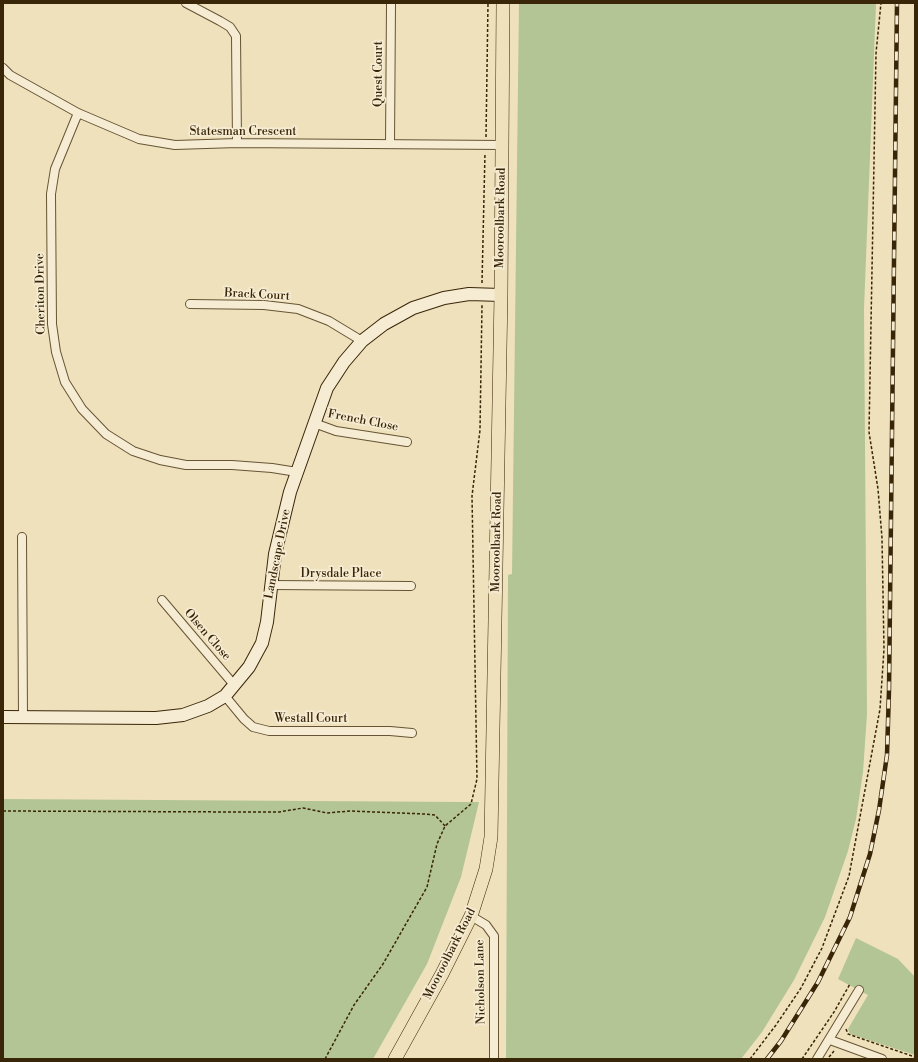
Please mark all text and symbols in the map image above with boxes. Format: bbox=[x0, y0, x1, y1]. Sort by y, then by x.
street label: Quest Court bbox=[372, 41, 386, 107]
street label: Statesman Crescent bbox=[189, 125, 297, 139]
street label: Mooroolbark Road bbox=[493, 168, 509, 268]
street label: Cheriton Drive bbox=[33, 253, 49, 335]
street label: Brack Court bbox=[224, 286, 290, 304]
street label: French Close bbox=[327, 407, 399, 435]
street label: Mooroolbark Road bbox=[489, 492, 505, 592]
street label: Landscape Drive bbox=[262, 508, 294, 600]
street label: Drysdale Place bbox=[301, 567, 381, 581]
street label: Olsen Close bbox=[181, 606, 233, 664]
street label: Westall Court bbox=[274, 712, 348, 726]
street label: Mooroolbark Road bbox=[421, 906, 479, 1002]
street label: Nicholson Lane bbox=[473, 939, 489, 1025]

